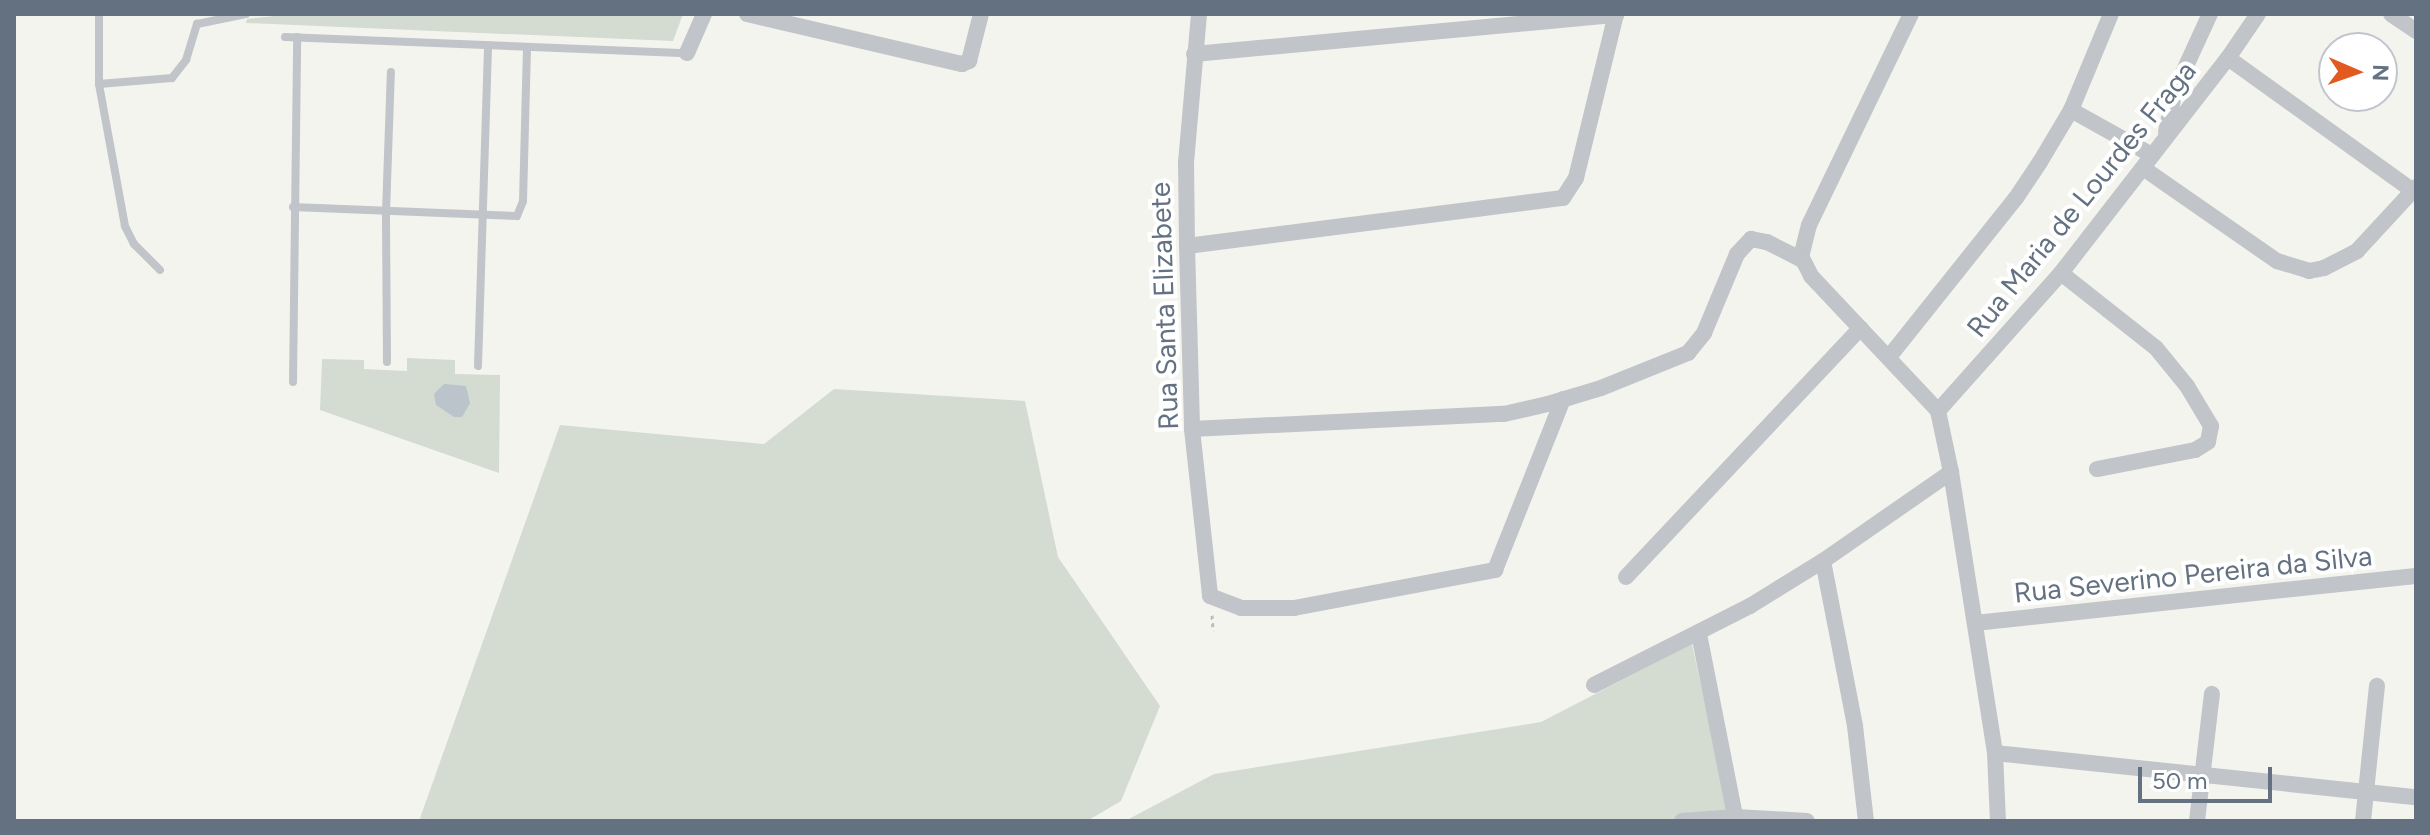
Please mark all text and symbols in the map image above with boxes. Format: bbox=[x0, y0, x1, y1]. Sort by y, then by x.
north arrow bbox=[2318, 32, 2398, 112]
street label: Rua Maria de Lourdes Fraga bbox=[1959, 54, 2203, 344]
text: N bbox=[2367, 64, 2394, 82]
street label: Rua Santa Elizabete bbox=[1143, 182, 1185, 430]
street label: Rua Severino Pereira da Silva bbox=[2012, 538, 2374, 610]
scale bar bbox=[2142, 751, 2276, 801]
text: 50 m bbox=[2152, 766, 2208, 795]

